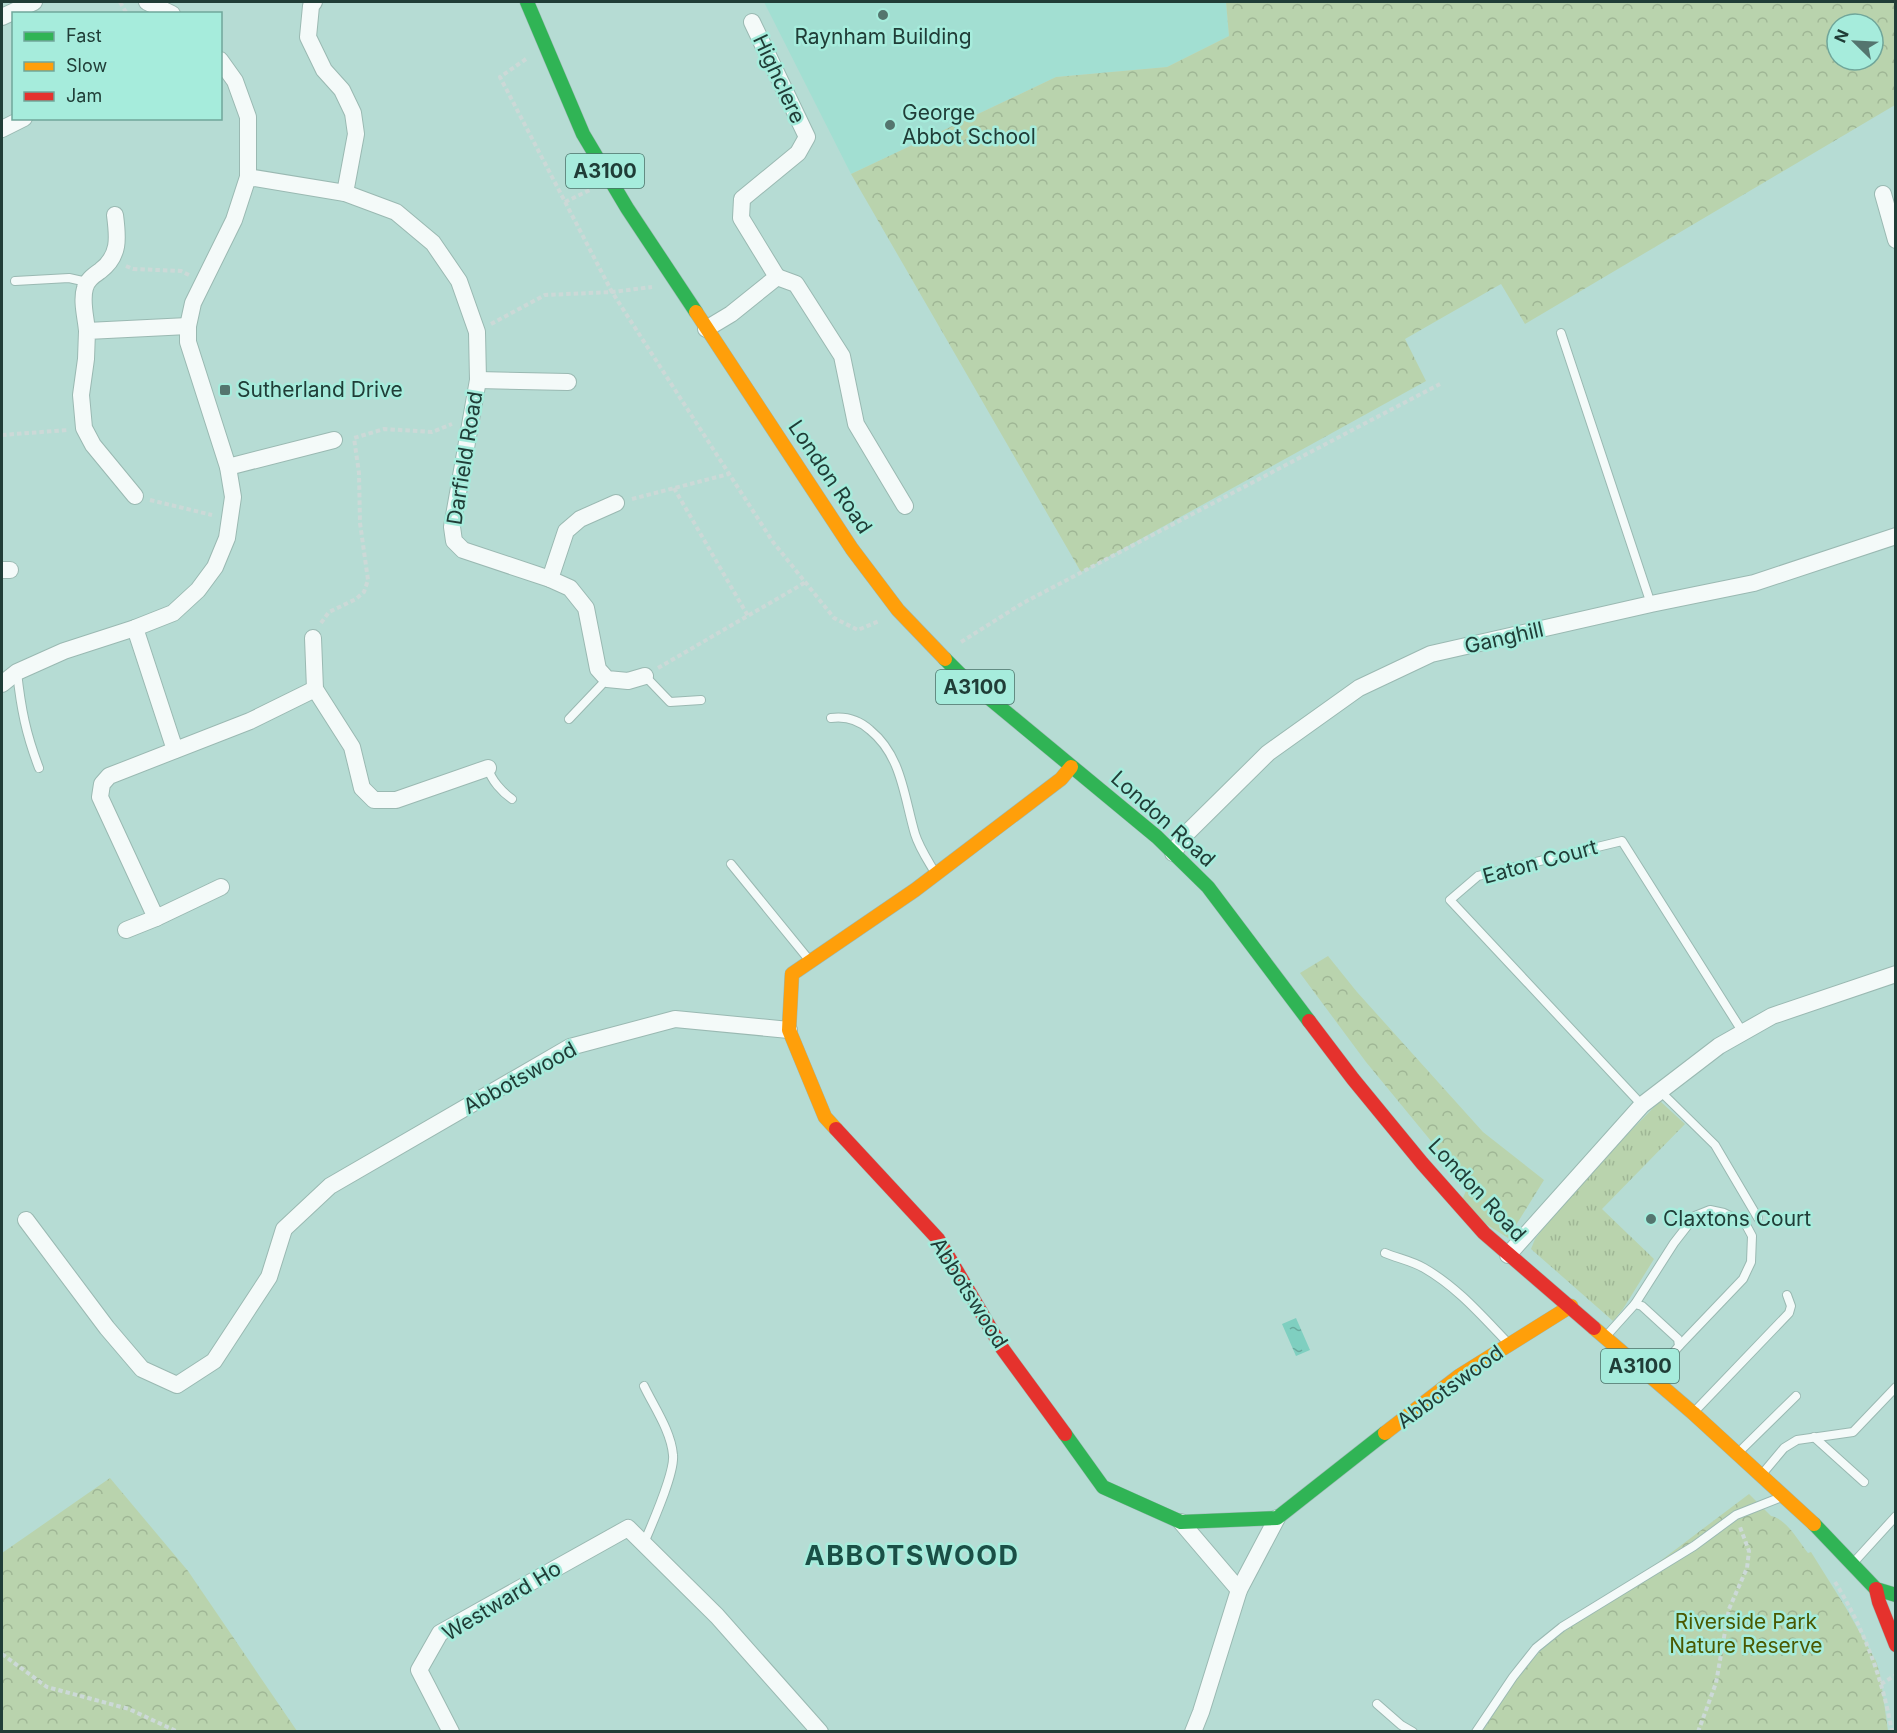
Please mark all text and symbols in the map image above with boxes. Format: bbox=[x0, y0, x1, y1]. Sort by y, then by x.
marker: Raynham Building bbox=[876, 8, 890, 22]
legend bbox=[12, 12, 222, 120]
north arrow bbox=[1825, 12, 1885, 72]
place label: Raynham Building bbox=[794, 24, 972, 49]
text: Fast bbox=[66, 25, 102, 46]
text: N bbox=[1830, 26, 1853, 46]
street label: Highclere bbox=[748, 30, 811, 127]
text: Slow bbox=[66, 55, 107, 76]
text: Jam bbox=[66, 85, 102, 106]
place label: George Abbot School bbox=[902, 100, 1036, 149]
marker: George Abbot School bbox=[883, 118, 897, 132]
road number: A3100 bbox=[566, 154, 644, 188]
place label: Sutherland Drive bbox=[237, 377, 403, 402]
marker: Sutherland Drive bbox=[218, 383, 232, 397]
street label: Darfield Road bbox=[442, 389, 487, 526]
street label: London Road bbox=[783, 415, 877, 538]
street label: Ganghill bbox=[1462, 616, 1546, 659]
road number: A3100 bbox=[936, 670, 1014, 704]
street label: London Road bbox=[1106, 765, 1220, 872]
street label: Eaton Court bbox=[1480, 834, 1600, 889]
street label: Abbotswood bbox=[459, 1036, 581, 1119]
street label: London Road bbox=[1423, 1133, 1531, 1246]
place label: Claxtons Court bbox=[1663, 1206, 1811, 1231]
marker: Claxtons Court bbox=[1644, 1212, 1658, 1226]
street label: Abbotswood bbox=[926, 1233, 1013, 1353]
street label: Abbotswood bbox=[1392, 1340, 1508, 1434]
road number: A3100 bbox=[1601, 1349, 1679, 1383]
district label: ABBOTSWOOD bbox=[805, 1539, 1020, 1572]
street label: Westward Ho bbox=[438, 1555, 565, 1646]
park label: Riverside Park Nature Reserve bbox=[1669, 1609, 1823, 1658]

